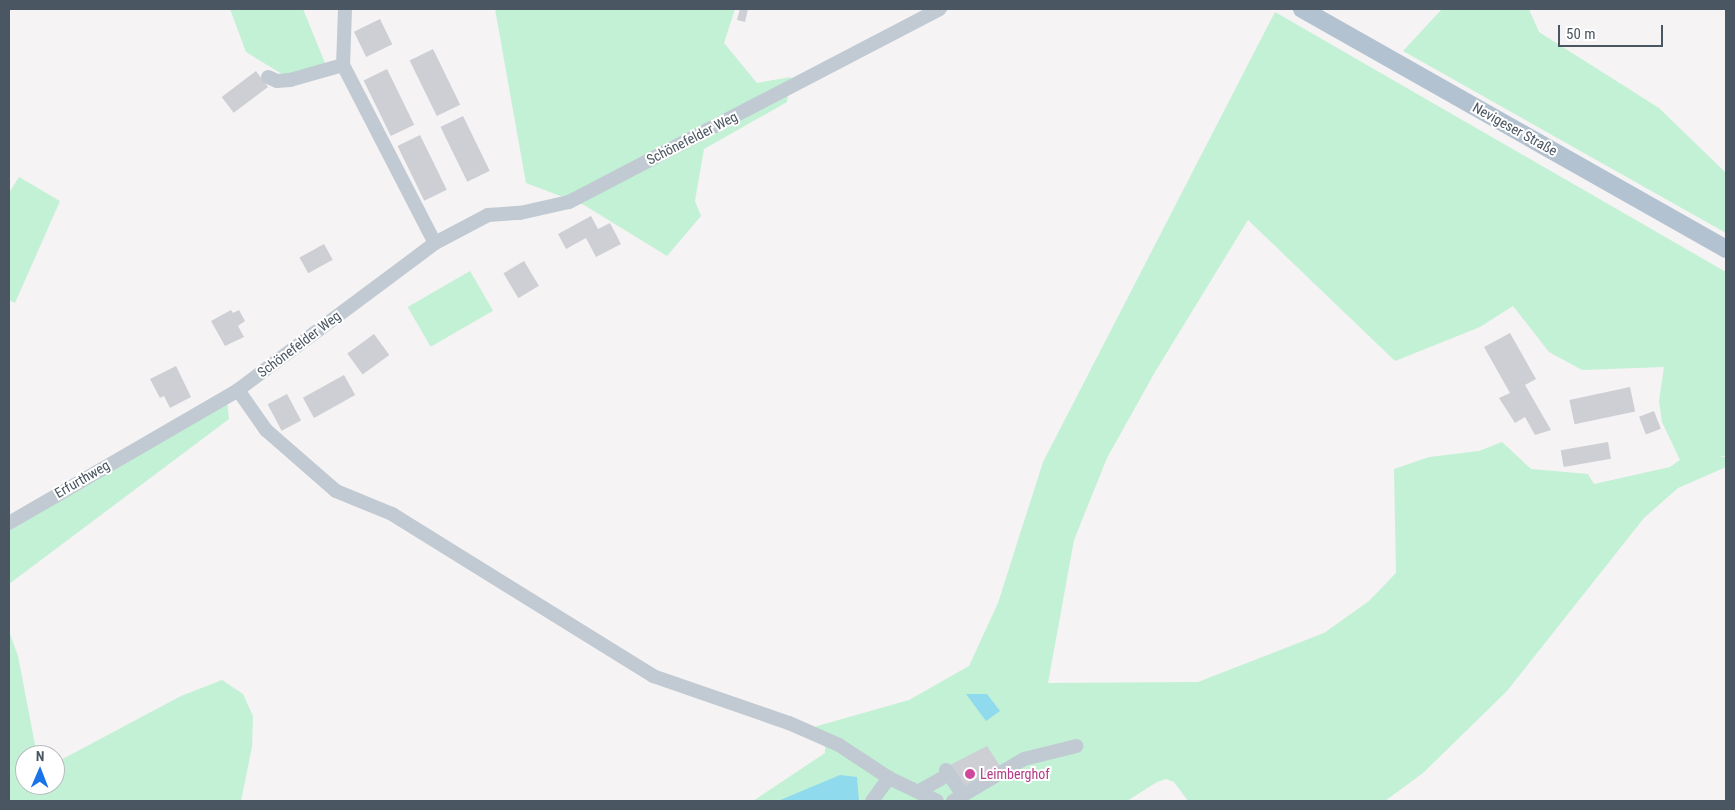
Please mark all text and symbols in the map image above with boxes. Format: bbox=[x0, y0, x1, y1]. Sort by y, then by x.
scale bar bbox=[1560, 15, 1665, 47]
text: 50 m bbox=[1566, 25, 1596, 43]
street label: Nevigeser Straße bbox=[1470, 99, 1560, 159]
street label: Schönefelder Weg bbox=[644, 108, 740, 168]
street label: Schönefelder Weg bbox=[254, 307, 344, 381]
street label: Erfurthweg bbox=[52, 457, 112, 501]
north arrow bbox=[15, 745, 65, 795]
text: N bbox=[36, 748, 45, 764]
place label: Leimberghof bbox=[980, 766, 1050, 782]
marker: Leimberghof bbox=[964, 768, 976, 780]

